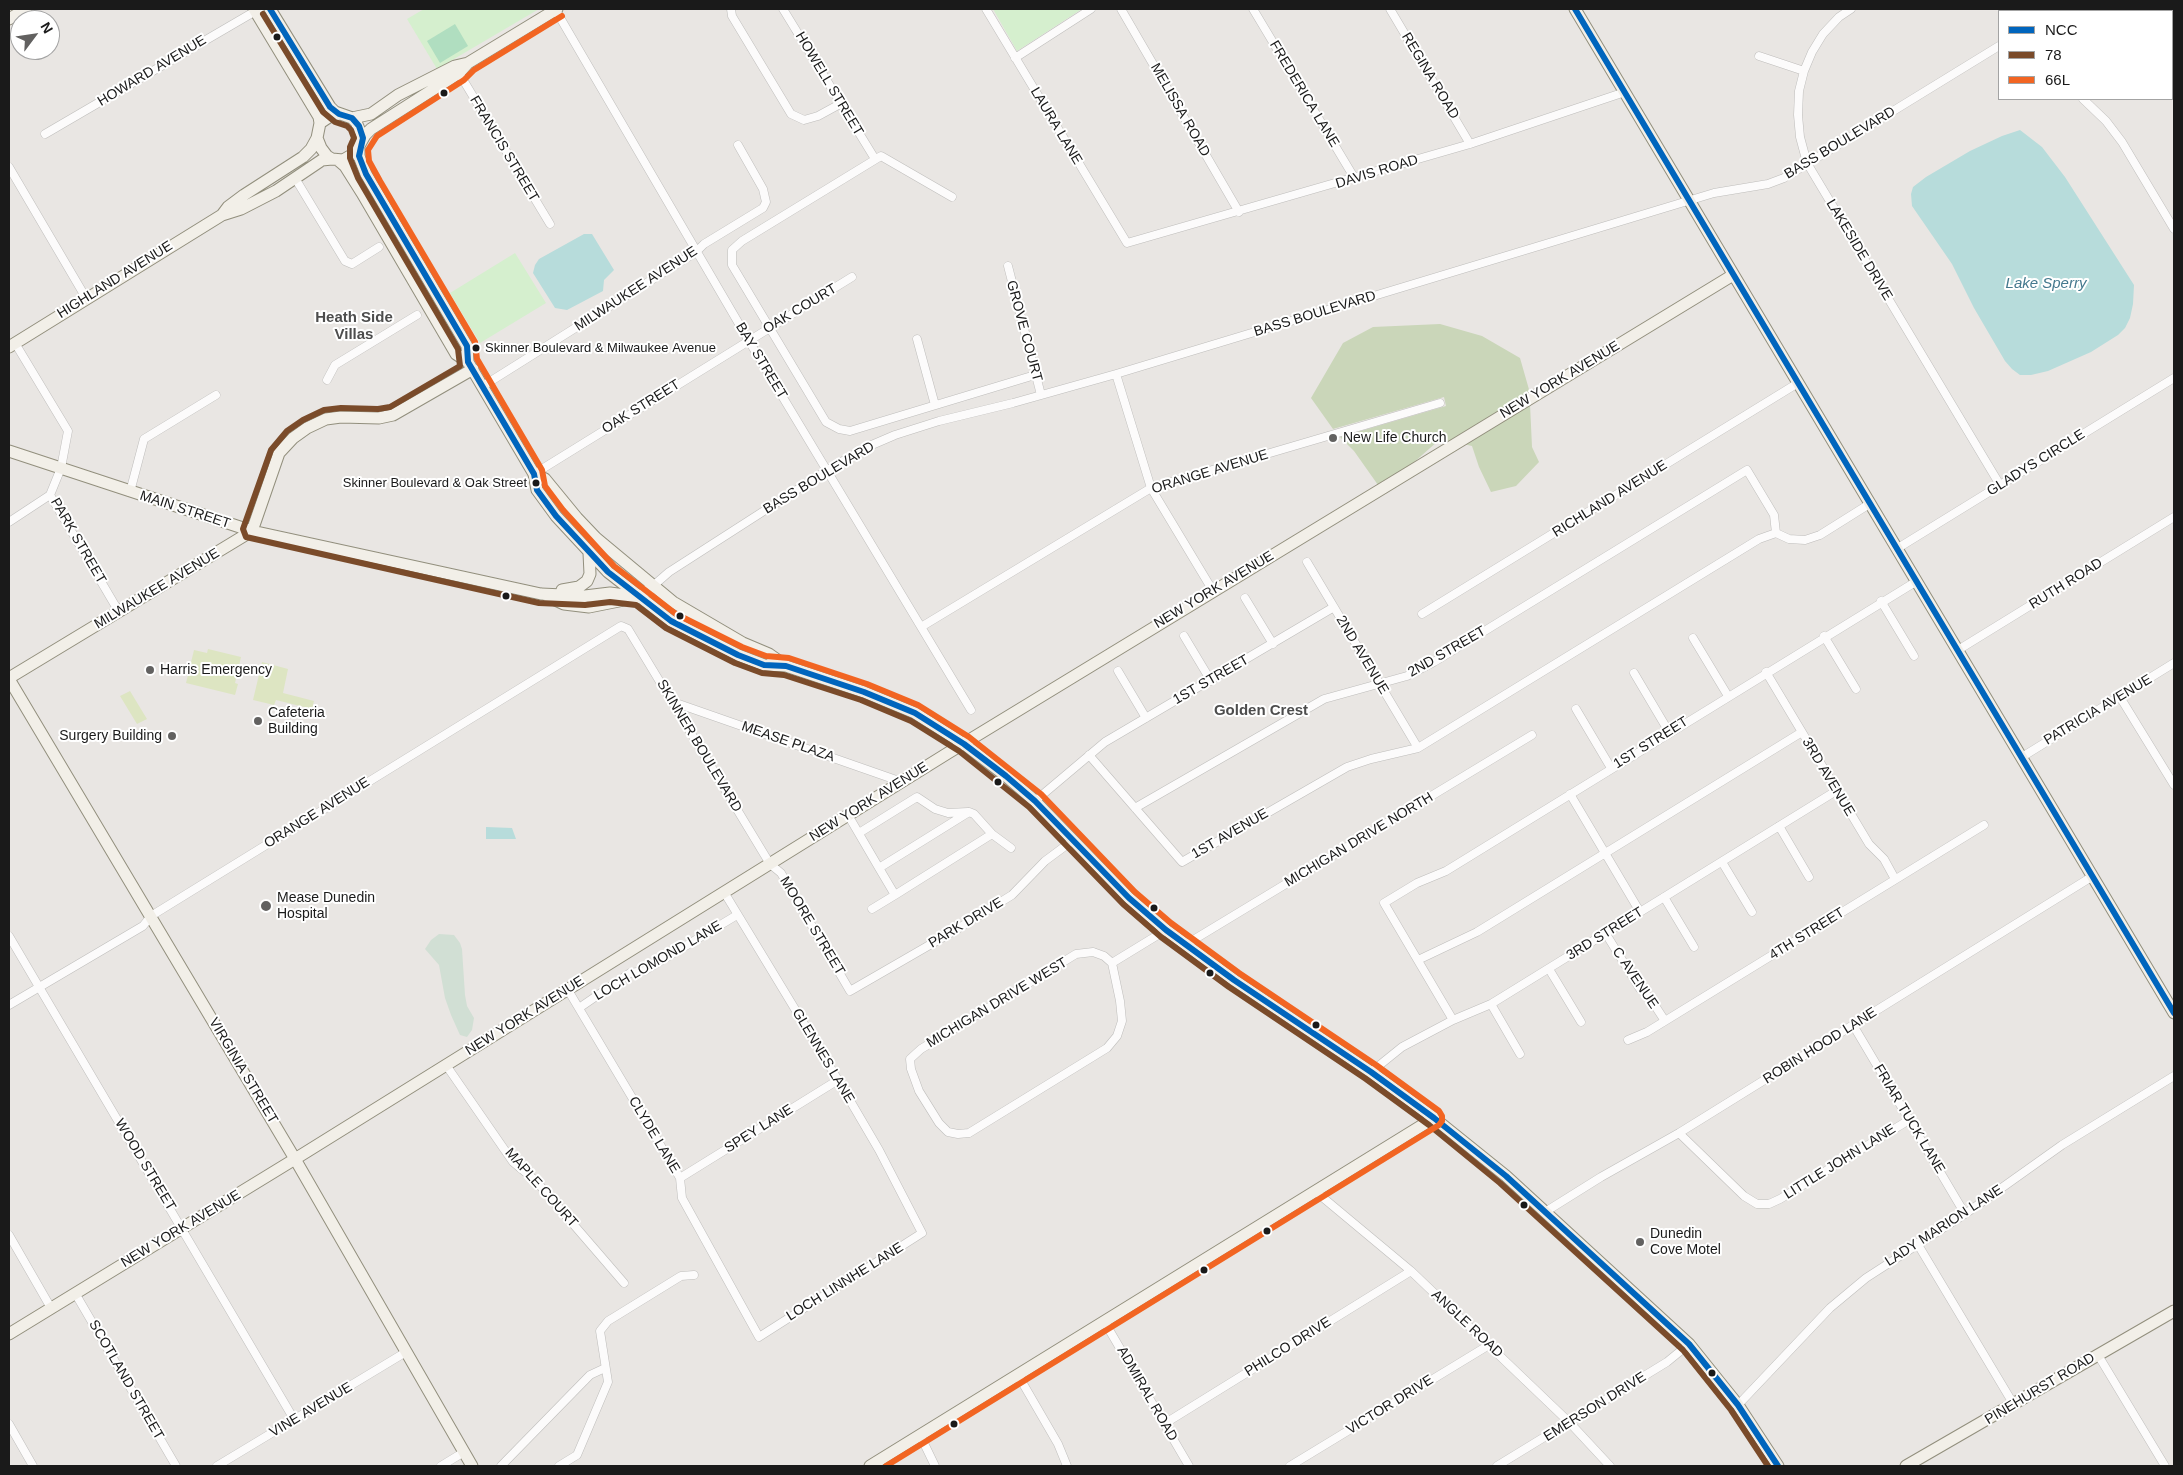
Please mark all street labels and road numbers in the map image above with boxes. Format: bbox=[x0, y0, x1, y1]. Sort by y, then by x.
street label: HOWELL STREET bbox=[791, 29, 867, 139]
street label: REGINA ROAD bbox=[1398, 30, 1462, 122]
street label: HOWARD AVENUE bbox=[95, 32, 209, 110]
street label: FREDERICA LANE bbox=[1266, 38, 1342, 150]
street label: MELISSA ROAD bbox=[1146, 60, 1214, 160]
street label: LAURA LANE bbox=[1026, 84, 1086, 168]
street label: FRANCIS STREET bbox=[466, 93, 542, 205]
street label: BASS BOULEVARD bbox=[1781, 103, 1899, 183]
street label: DAVIS ROAD bbox=[1334, 151, 1420, 193]
street label: LAKESIDE DRIVE bbox=[1822, 196, 1896, 304]
street label: HIGHLAND AVENUE bbox=[54, 238, 176, 322]
street label: MILWAUKEE AVENUE bbox=[572, 243, 700, 335]
street label: GROVE COURT bbox=[1002, 279, 1046, 383]
street label: OAK COURT bbox=[760, 280, 840, 338]
street label: BASS BOULEVARD bbox=[1252, 287, 1378, 341]
street label: BAY STREET bbox=[732, 320, 790, 402]
street label: NEW YORK AVENUE bbox=[1497, 338, 1623, 422]
street label: OAK STREET bbox=[599, 376, 683, 438]
street label: GLADYS CIRCLE bbox=[1984, 426, 2088, 500]
street label: BASS BOULEVARD bbox=[760, 438, 878, 518]
street label: ORANGE AVENUE bbox=[1150, 446, 1270, 498]
street label: RICHLAND AVENUE bbox=[1550, 457, 1670, 541]
street label: MAIN STREET bbox=[138, 487, 232, 533]
street label: PARK STREET bbox=[47, 495, 109, 587]
street label: MILWAUKEE AVENUE bbox=[91, 545, 223, 633]
street label: NEW YORK AVENUE bbox=[1151, 548, 1277, 632]
street label: RUTH ROAD bbox=[2026, 555, 2106, 613]
street label: 2ND AVENUE bbox=[1332, 613, 1392, 697]
street label: 2ND STREET bbox=[1405, 623, 1489, 681]
street label: 1ST STREET bbox=[1170, 652, 1252, 708]
street label: PATRICIA AVENUE bbox=[2041, 671, 2155, 749]
street label: SKINNER BOULEVARD bbox=[653, 677, 745, 815]
street label: 1ST STREET bbox=[1611, 713, 1691, 773]
street label: MEASE PLAZA bbox=[739, 718, 837, 766]
street label: 3RD AVENUE bbox=[1798, 735, 1858, 819]
street label: NEW YORK AVENUE bbox=[807, 759, 931, 845]
street label: ORANGE AVENUE bbox=[261, 774, 373, 852]
street label: MICHIGAN DRIVE NORTH bbox=[1282, 789, 1436, 891]
street label: 1ST AVENUE bbox=[1189, 805, 1271, 863]
street label: MOORE STREET bbox=[776, 874, 848, 978]
street label: PARK DRIVE bbox=[926, 894, 1006, 952]
street label: 3RD STREET bbox=[1564, 904, 1646, 964]
street label: 4TH STREET bbox=[1766, 904, 1848, 964]
street label: LOCH LOMOND LANE bbox=[591, 918, 725, 1004]
street label: C AVENUE bbox=[1608, 944, 1662, 1012]
street label: MICHIGAN DRIVE WEST bbox=[924, 954, 1070, 1052]
street label: NEW YORK AVENUE bbox=[463, 973, 587, 1059]
street label: ROBIN HOOD LANE bbox=[1760, 1004, 1880, 1088]
street label: GLENNES LANE bbox=[788, 1006, 858, 1106]
street label: VIRGINIA STREET bbox=[205, 1015, 281, 1127]
street label: FRIAR TUCK LANE bbox=[1870, 1061, 1948, 1177]
street label: CLYDE LANE bbox=[625, 1094, 683, 1176]
street label: SPEY LANE bbox=[722, 1101, 796, 1157]
street label: WOOD STREET bbox=[111, 1116, 179, 1214]
street label: LITTLE JOHN LANE bbox=[1781, 1121, 1899, 1203]
street label: MAPLE COURT bbox=[501, 1145, 581, 1231]
street label: LADY MARION LANE bbox=[1882, 1182, 2006, 1270]
street label: NEW YORK AVENUE bbox=[118, 1187, 244, 1271]
street label: LOCH LINNHE LANE bbox=[783, 1239, 907, 1325]
street label: ANGLE ROAD bbox=[1428, 1287, 1506, 1361]
street label: PHILCO DRIVE bbox=[1242, 1314, 1334, 1380]
street label: SCOTLAND STREET bbox=[85, 1317, 167, 1443]
street label: ADMIRAL ROAD bbox=[1113, 1344, 1181, 1444]
street label: PINEHURST ROAD bbox=[1982, 1350, 2098, 1428]
street label: EMERSON DRIVE bbox=[1541, 1369, 1649, 1445]
street label: VICTOR DRIVE bbox=[1343, 1372, 1437, 1438]
street label: VINE AVENUE bbox=[267, 1379, 355, 1441]

